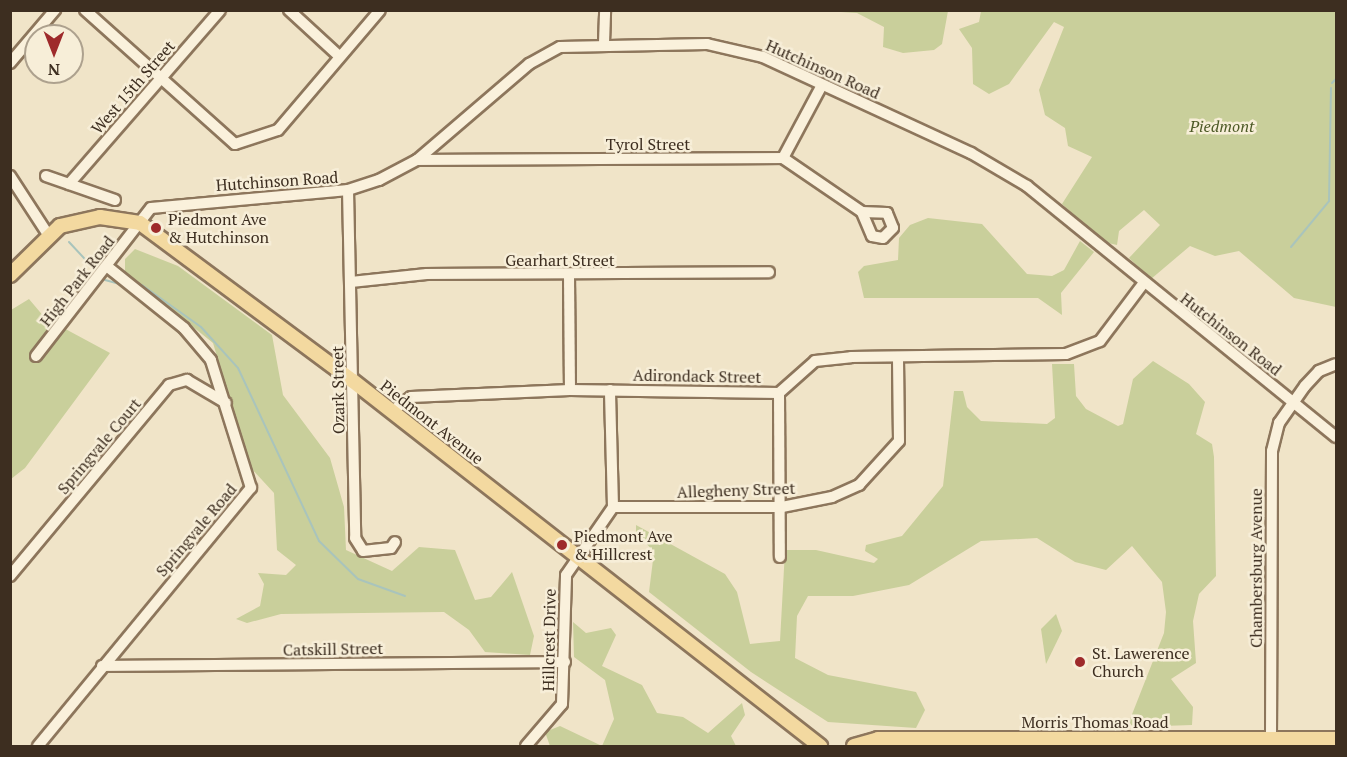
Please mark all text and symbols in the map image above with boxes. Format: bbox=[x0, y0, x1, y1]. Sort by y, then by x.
north arrow bbox=[24, 24, 84, 84]
street label: Hutchinson Road bbox=[763, 35, 883, 103]
street label: West 15th Street bbox=[87, 36, 179, 138]
text: N bbox=[48, 59, 60, 81]
park label: Piedmont bbox=[1190, 116, 1254, 136]
street label: Tyrol Street bbox=[606, 134, 690, 154]
street label: Hutchinson Road bbox=[215, 167, 339, 195]
place label: Piedmont Ave & Hutchinson bbox=[168, 209, 269, 247]
marker: Piedmont Ave & Hutchinson bbox=[149, 221, 163, 235]
street label: High Park Road bbox=[36, 232, 118, 330]
street label: Gearhart Street bbox=[505, 250, 615, 270]
street label: Hutchinson Road bbox=[1177, 289, 1285, 379]
street label: Ozark Street bbox=[328, 346, 348, 434]
street label: Adirondack Street bbox=[633, 365, 761, 387]
street label: Piedmont Avenue bbox=[377, 376, 487, 468]
street label: Springvale Court bbox=[53, 394, 145, 498]
street label: Allegheny Street bbox=[676, 478, 796, 502]
street label: Springvale Road bbox=[152, 480, 240, 580]
street label: Chambersburg Avenue bbox=[1246, 488, 1266, 648]
place label: Piedmont Ave & Hillcrest bbox=[574, 526, 673, 564]
marker: Piedmont Ave & Hillcrest bbox=[555, 538, 569, 552]
street label: Hillcrest Drive bbox=[539, 589, 559, 691]
street label: Catskill Street bbox=[283, 639, 383, 659]
place label: St. Lawerence Church bbox=[1092, 643, 1190, 681]
marker: St. Lawerence Church bbox=[1073, 655, 1087, 669]
street label: Morris Thomas Road bbox=[1021, 712, 1169, 732]

